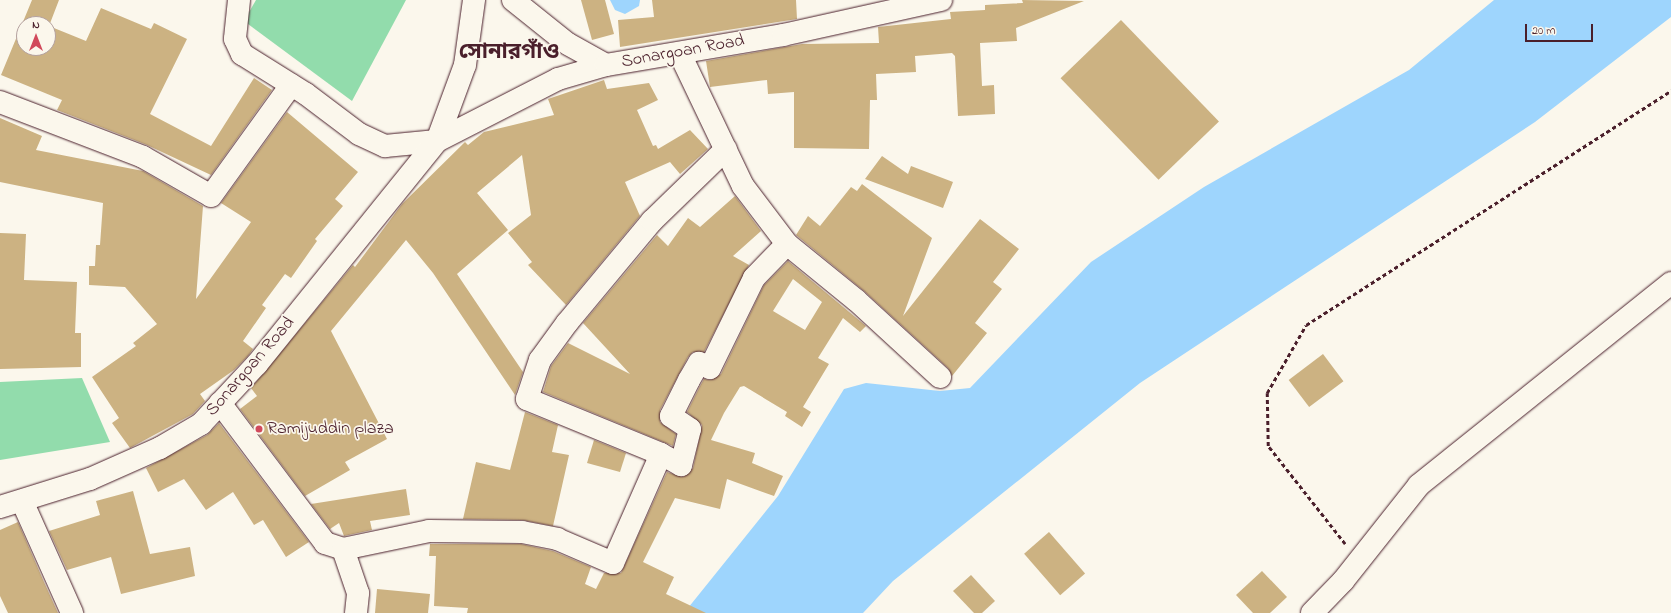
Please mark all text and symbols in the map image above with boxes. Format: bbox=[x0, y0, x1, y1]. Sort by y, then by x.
north arrow bbox=[16, 16, 56, 56]
scale bar bbox=[1527, 16, 1595, 42]
text: N bbox=[32, 17, 40, 33]
text: 20 m bbox=[1532, 22, 1555, 40]
street label: Sonargoan Road bbox=[620, 31, 746, 73]
district label: সোনারগাঁও bbox=[459, 41, 559, 67]
street label: Sonargoan Road bbox=[202, 313, 300, 421]
place label: Ramijuddin plaza bbox=[267, 418, 394, 440]
marker: Ramijuddin plaza bbox=[254, 424, 264, 434]

